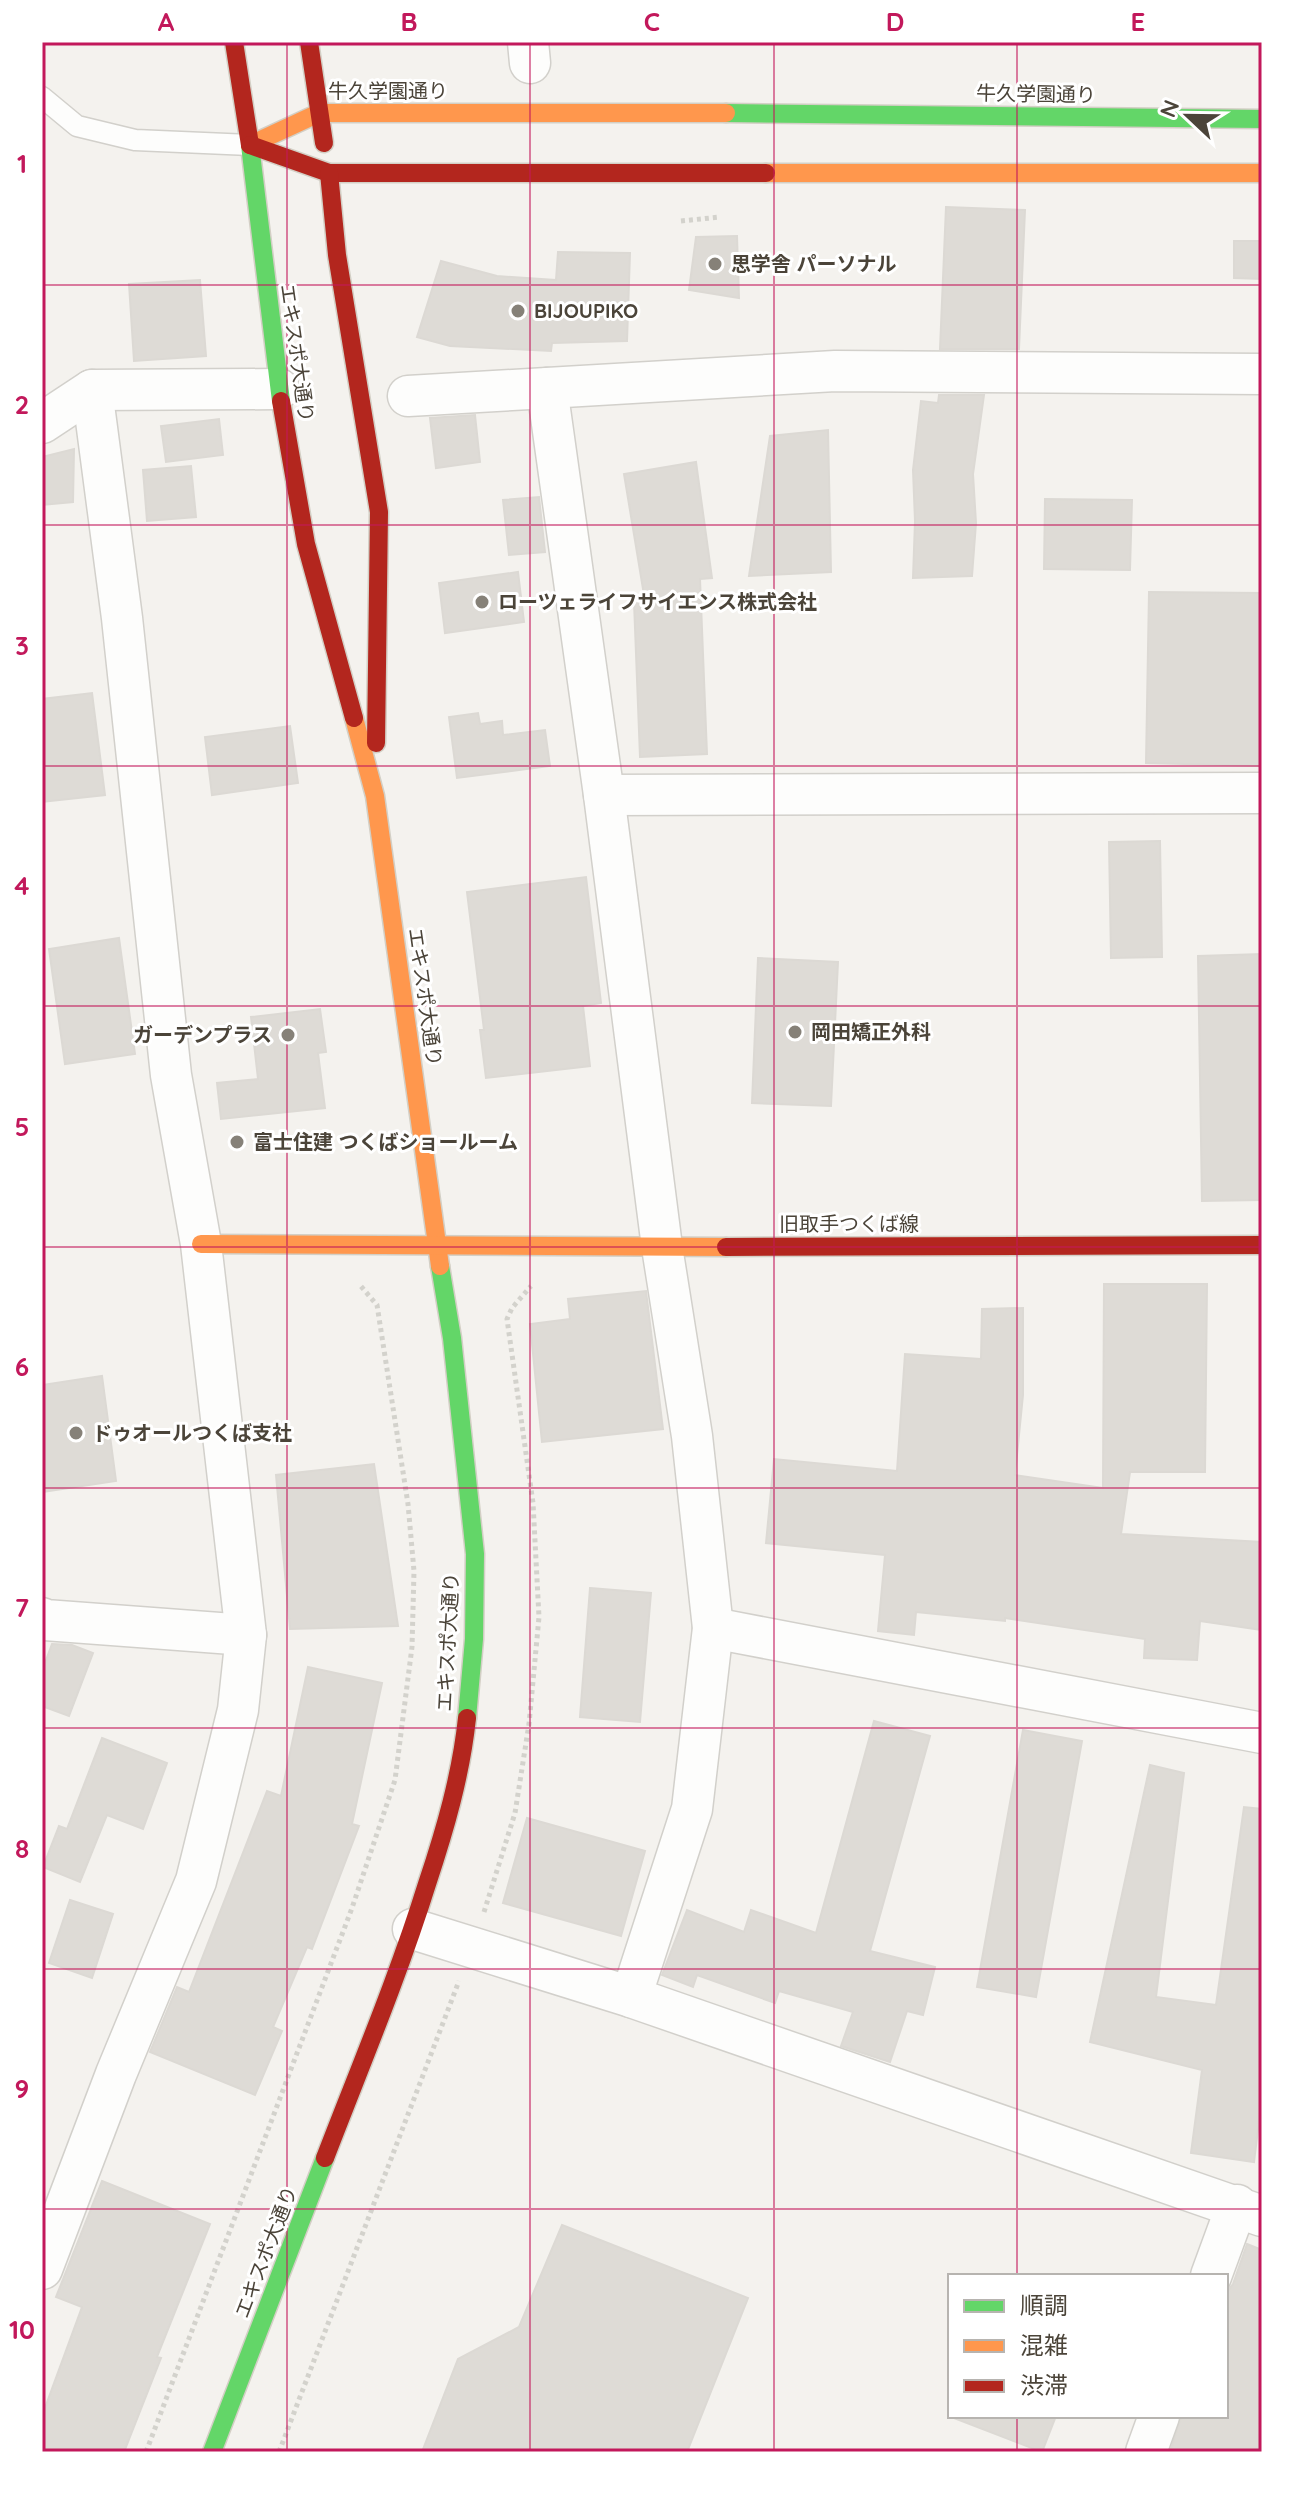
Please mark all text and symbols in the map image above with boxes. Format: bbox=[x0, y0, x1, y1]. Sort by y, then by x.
text: A bbox=[158, 5, 175, 38]
text: B bbox=[400, 5, 418, 38]
text: C bbox=[644, 5, 660, 38]
text: D bbox=[886, 5, 904, 38]
text: E bbox=[1131, 5, 1145, 38]
north arrow bbox=[1148, 76, 1228, 156]
street label: 牛久学園通り bbox=[328, 78, 448, 103]
street label: 牛久学園通り bbox=[976, 80, 1096, 107]
text: N bbox=[1153, 96, 1185, 121]
text: 1 bbox=[17, 147, 27, 180]
place label: 思学舎 パーソナル bbox=[731, 251, 897, 276]
marker: 思学舎 パーソナル bbox=[706, 255, 724, 273]
street label: エキスポ大通り bbox=[275, 282, 320, 424]
place label: BIJOUPIKO bbox=[534, 298, 638, 323]
marker: BIJOUPIKO bbox=[509, 302, 527, 320]
text: 2 bbox=[15, 388, 29, 421]
place label: ローツェライフサイエンス株式会社 bbox=[498, 589, 817, 614]
marker: ローツェライフサイエンス株式会社 bbox=[473, 593, 491, 611]
text: 3 bbox=[15, 629, 29, 662]
text: 4 bbox=[14, 869, 30, 902]
street label: エキスポ大通り bbox=[403, 926, 448, 1068]
place label: 岡田矯正外科 bbox=[811, 1019, 931, 1044]
place label: ガーデンプラス bbox=[133, 1022, 272, 1047]
marker: 岡田矯正外科 bbox=[786, 1023, 804, 1041]
marker: ガーデンプラス bbox=[279, 1026, 297, 1044]
text: 5 bbox=[15, 1110, 29, 1143]
place label: 富士住建 つくばショールーム bbox=[253, 1129, 518, 1154]
marker: 富士住建 つくばショールーム bbox=[228, 1133, 246, 1151]
street label: 旧取手つくば線 bbox=[779, 1211, 919, 1236]
text: 6 bbox=[15, 1350, 29, 1383]
place label: ドゥオールつくば支社 bbox=[92, 1420, 292, 1445]
marker: ドゥオールつくば支社 bbox=[67, 1424, 85, 1442]
street label: エキスポ大通り bbox=[431, 1572, 464, 1712]
text: 7 bbox=[15, 1591, 29, 1624]
text: 8 bbox=[15, 1832, 29, 1865]
text: 9 bbox=[15, 2072, 29, 2105]
street label: エキスポ大通り bbox=[229, 2182, 302, 2321]
legend bbox=[948, 2274, 1228, 2418]
text: 順調 bbox=[1020, 2290, 1068, 2320]
text: 10 bbox=[9, 2313, 35, 2346]
text: 混雑 bbox=[1020, 2330, 1068, 2360]
text: 渋滞 bbox=[1020, 2370, 1068, 2400]

